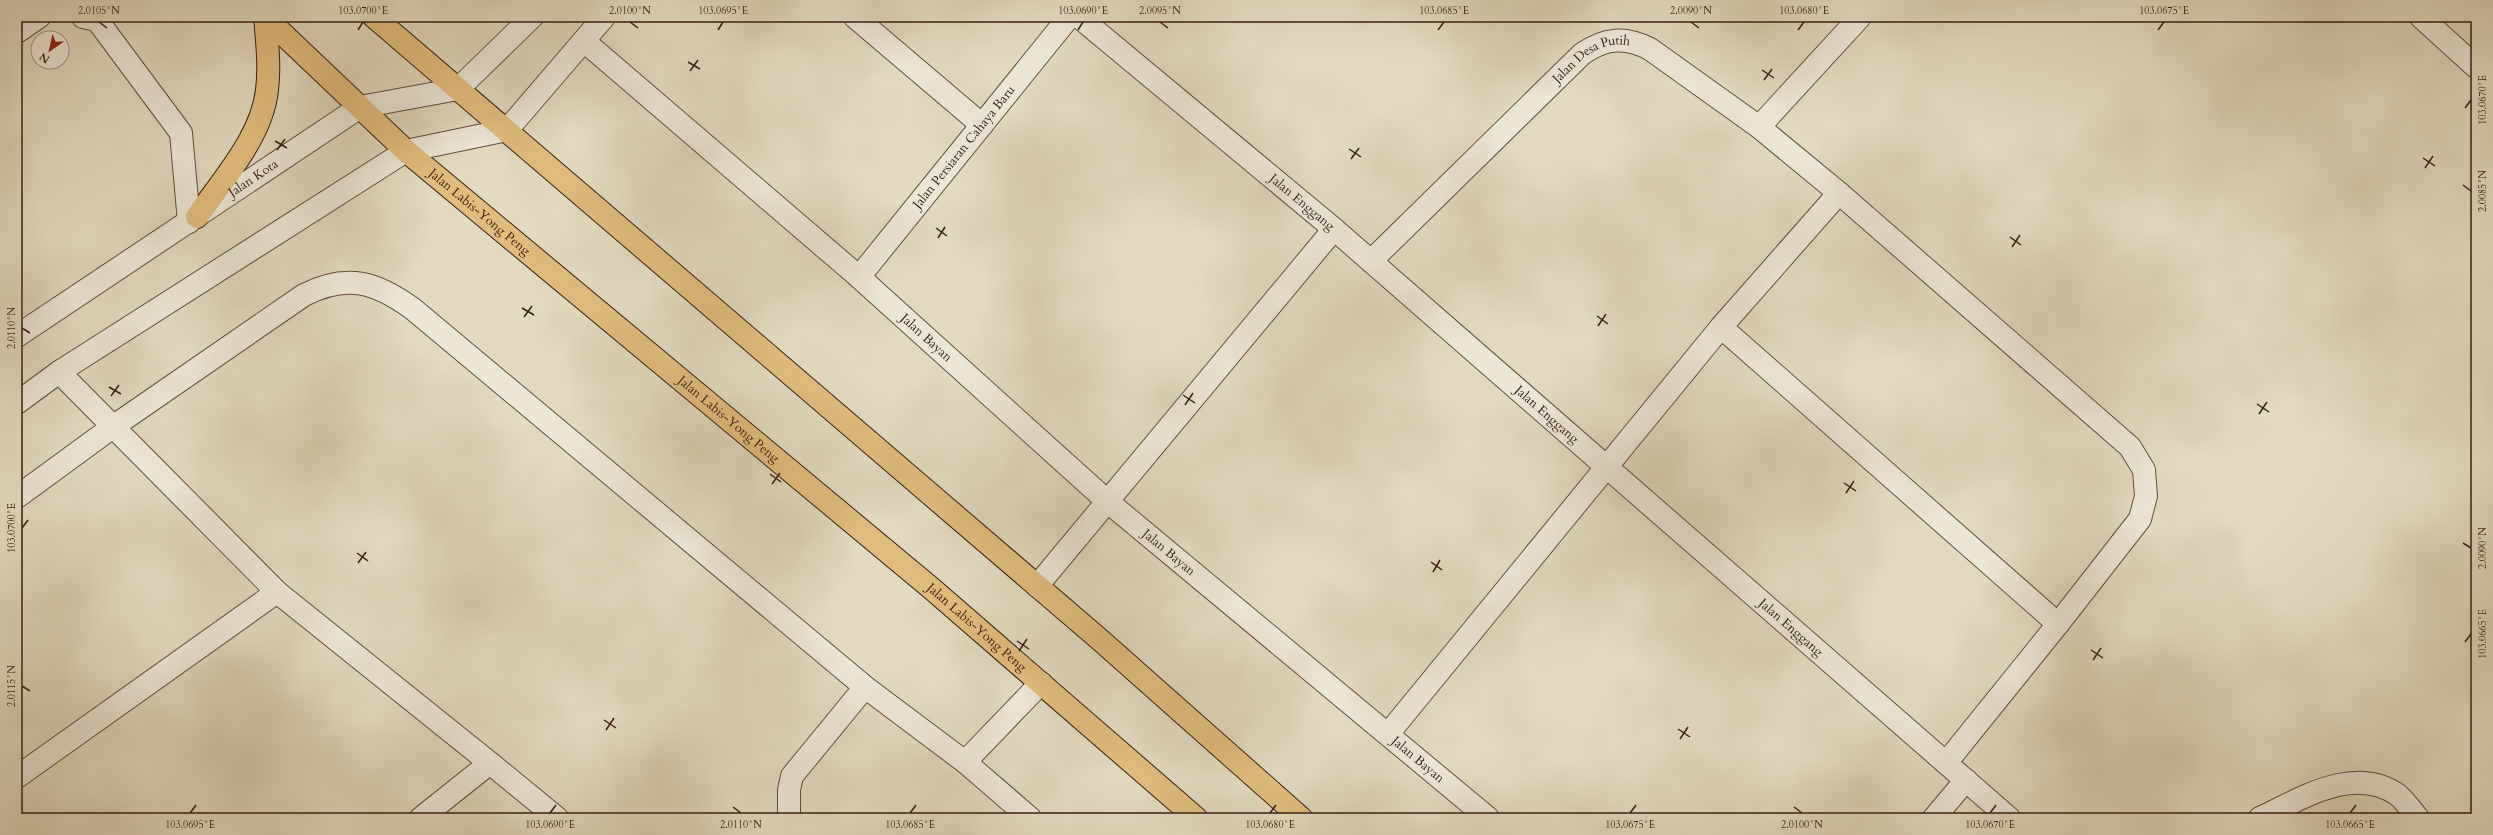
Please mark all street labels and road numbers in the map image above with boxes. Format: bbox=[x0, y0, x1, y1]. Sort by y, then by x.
street label: Jalan Desa Putih bbox=[1547, 31, 1631, 89]
street label: Jalan Persiaran Cahaya Baru bbox=[907, 82, 1019, 214]
street label: Jalan Kota bbox=[223, 155, 282, 203]
street label: Jalan Labis-Yong Peng bbox=[423, 163, 535, 260]
street label: Jalan Enggang bbox=[1264, 169, 1339, 235]
street label: Jalan Bayan bbox=[895, 308, 957, 366]
street label: Jalan Labis-Yong Peng bbox=[672, 370, 784, 467]
street label: Jalan Enggang bbox=[1509, 380, 1583, 448]
street label: Jalan Bayan bbox=[1137, 524, 1200, 580]
street label: Jalan Labis-Yong Peng bbox=[921, 578, 1031, 677]
street label: Jalan Enggang bbox=[1753, 593, 1828, 661]
street label: Jalan Bayan bbox=[1386, 731, 1449, 788]

